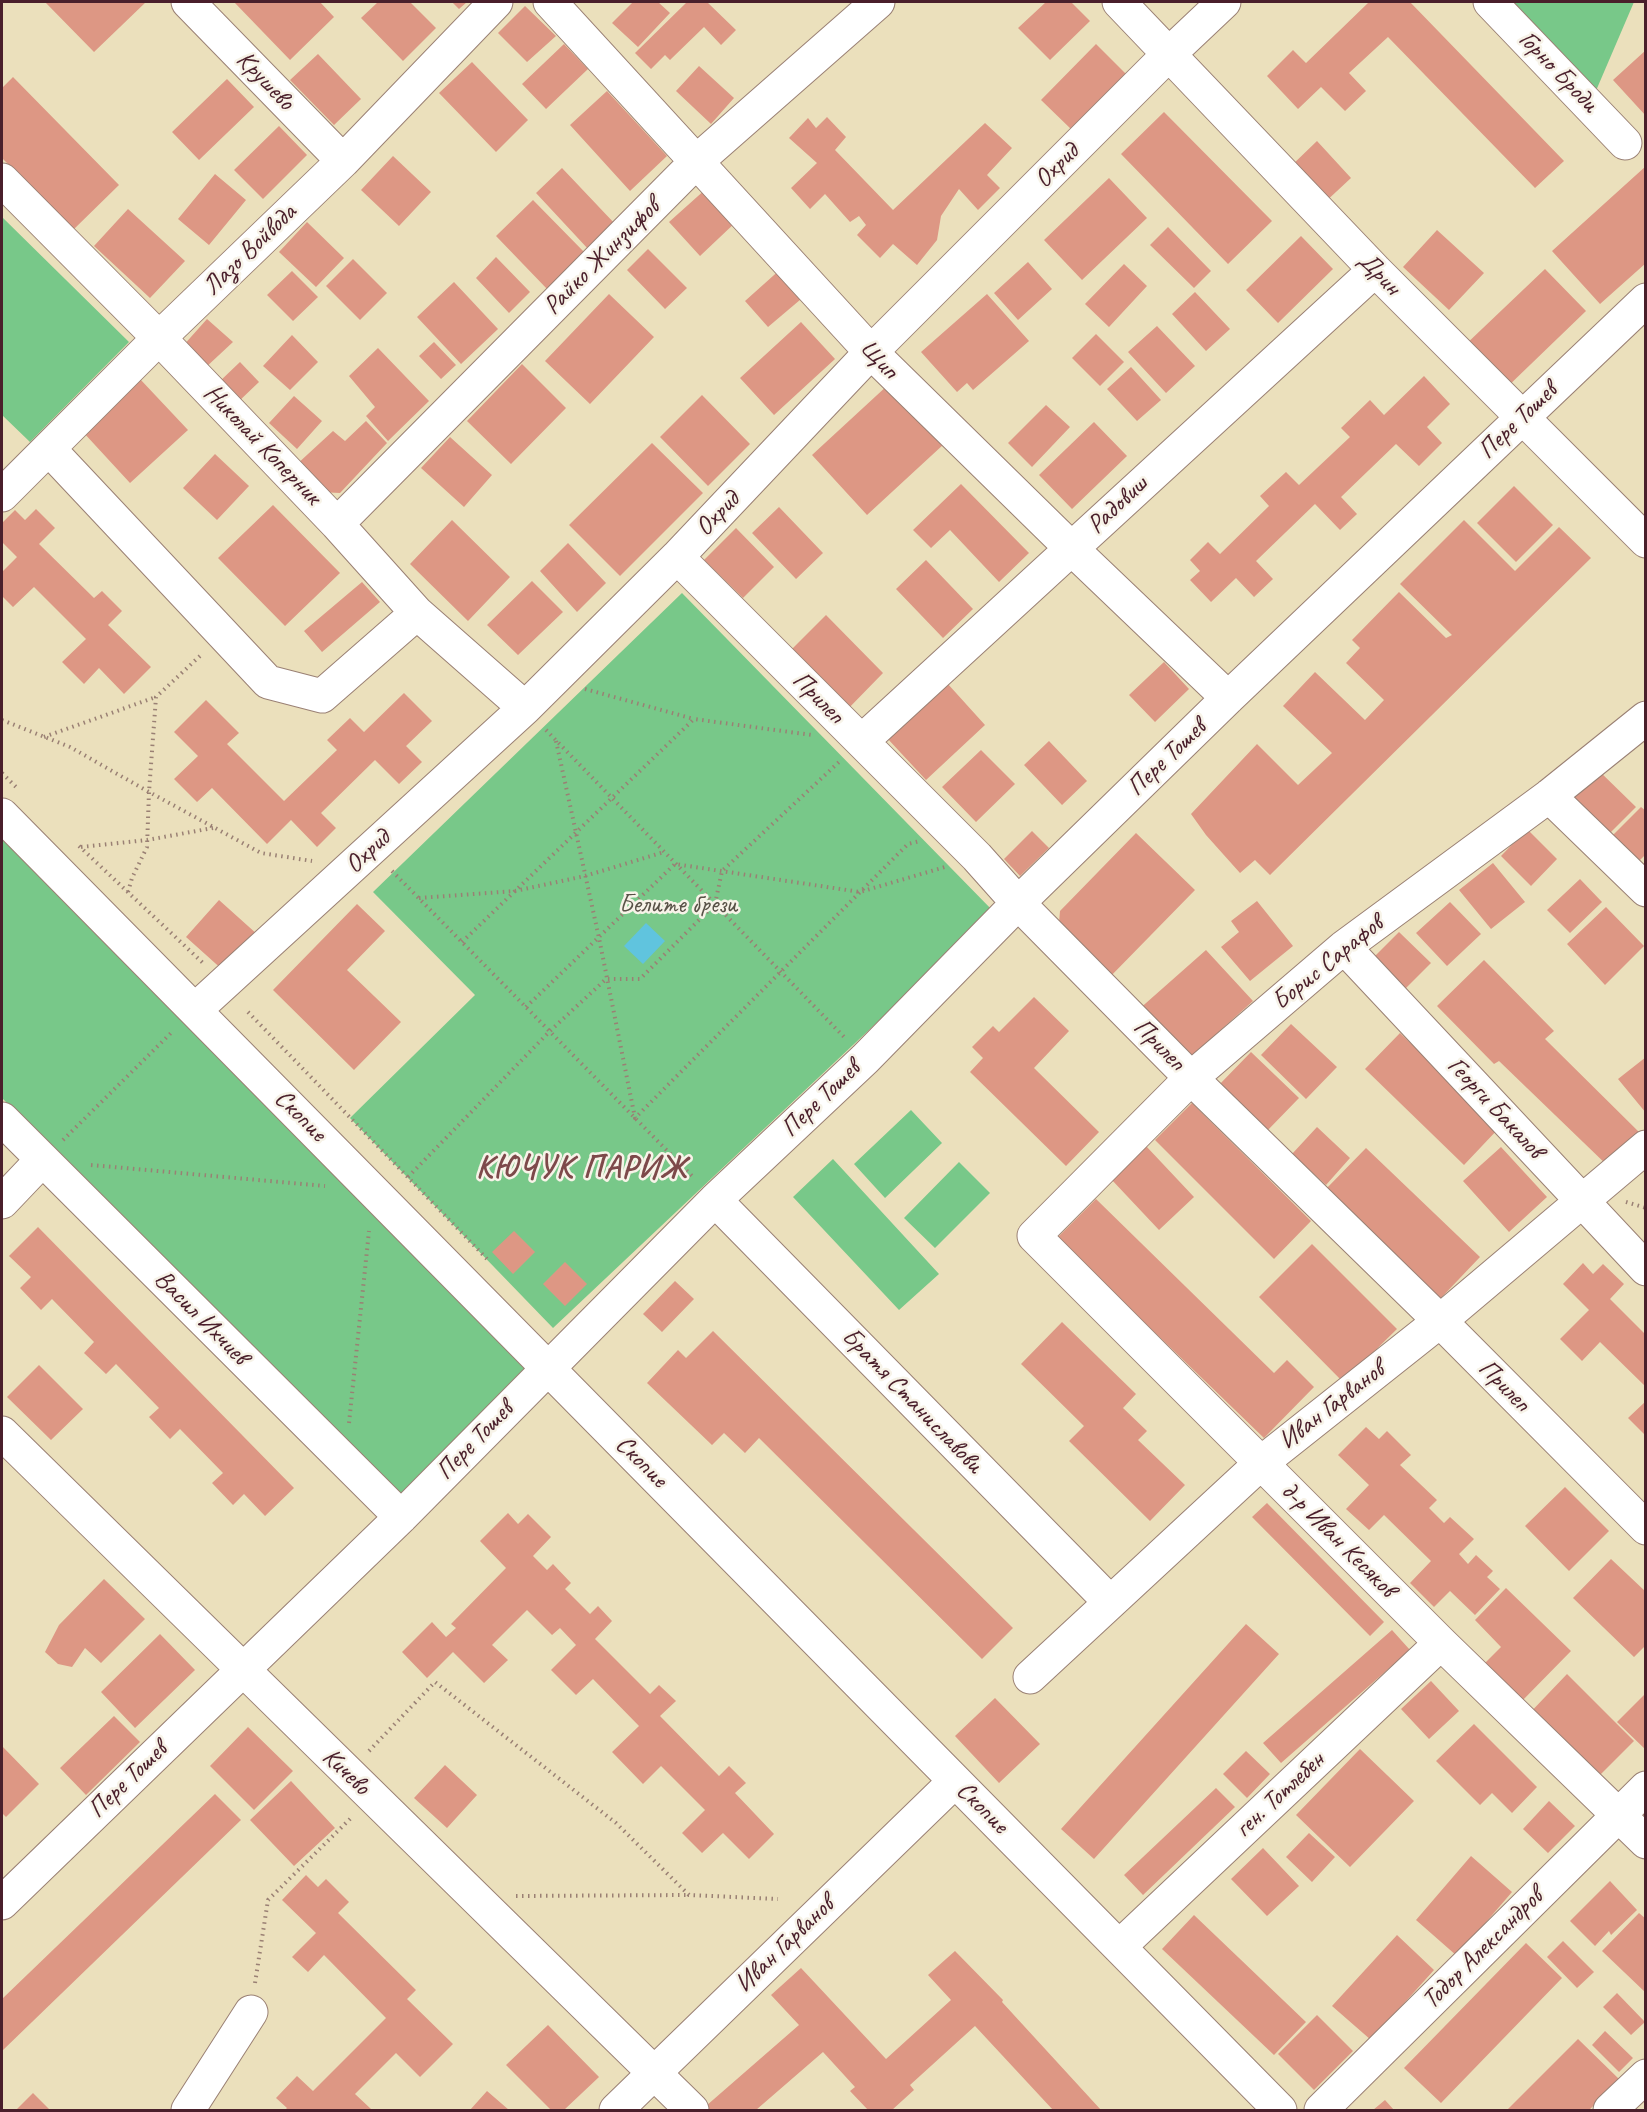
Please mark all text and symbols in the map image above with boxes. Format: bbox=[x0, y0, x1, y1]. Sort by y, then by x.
street label: Горно Броди bbox=[1511, 25, 1605, 119]
street label: Крушево bbox=[229, 45, 301, 117]
street label: Охрид bbox=[1028, 137, 1086, 195]
street label: Райко Жинзифов bbox=[537, 192, 667, 322]
street label: Лазо Войвода bbox=[197, 198, 303, 302]
street label: Дрин bbox=[1351, 246, 1407, 302]
street label: Щип bbox=[853, 334, 905, 386]
street label: Пере Тошев bbox=[1472, 376, 1564, 466]
street label: Николай Коперник bbox=[197, 378, 327, 512]
street label: Радовиш bbox=[1081, 469, 1155, 541]
street label: Охрид bbox=[689, 485, 747, 543]
street label: Прилеп bbox=[785, 665, 851, 731]
street label: Пере Тошев bbox=[1121, 713, 1213, 803]
street label: Охрид bbox=[339, 823, 397, 881]
park label: Белите брези bbox=[619, 889, 737, 921]
street label: Борис Сарафов bbox=[1266, 909, 1390, 1017]
street label: Прилеп bbox=[1126, 1012, 1192, 1078]
street label: Георги Бакалов bbox=[1440, 1051, 1550, 1165]
street label: Пере Тошев bbox=[775, 1054, 867, 1144]
street label: Скопие bbox=[267, 1083, 333, 1149]
district label: КЮЧУК ПАРИЖ bbox=[469, 1150, 695, 1188]
street label: Васил Ихчиев bbox=[147, 1264, 255, 1372]
street label: Братя Станиславови bbox=[835, 1322, 989, 1480]
street label: Прилеп bbox=[1471, 1353, 1537, 1419]
street label: Иван Гарванов bbox=[1273, 1355, 1391, 1457]
street label: Пере Тошев bbox=[430, 1395, 520, 1487]
street label: Скопие bbox=[608, 1429, 674, 1495]
street label: д-р Иван Кесяков bbox=[1274, 1476, 1402, 1604]
street label: Пере Тошев bbox=[82, 1735, 174, 1825]
street label: Кичево bbox=[315, 1742, 377, 1802]
street label: ген. Тотлебен bbox=[1228, 1745, 1332, 1845]
street label: Скопие bbox=[949, 1775, 1015, 1841]
street label: Тодор Александров bbox=[1416, 1882, 1550, 2016]
street label: Иван Гарванов bbox=[729, 1890, 841, 2000]

